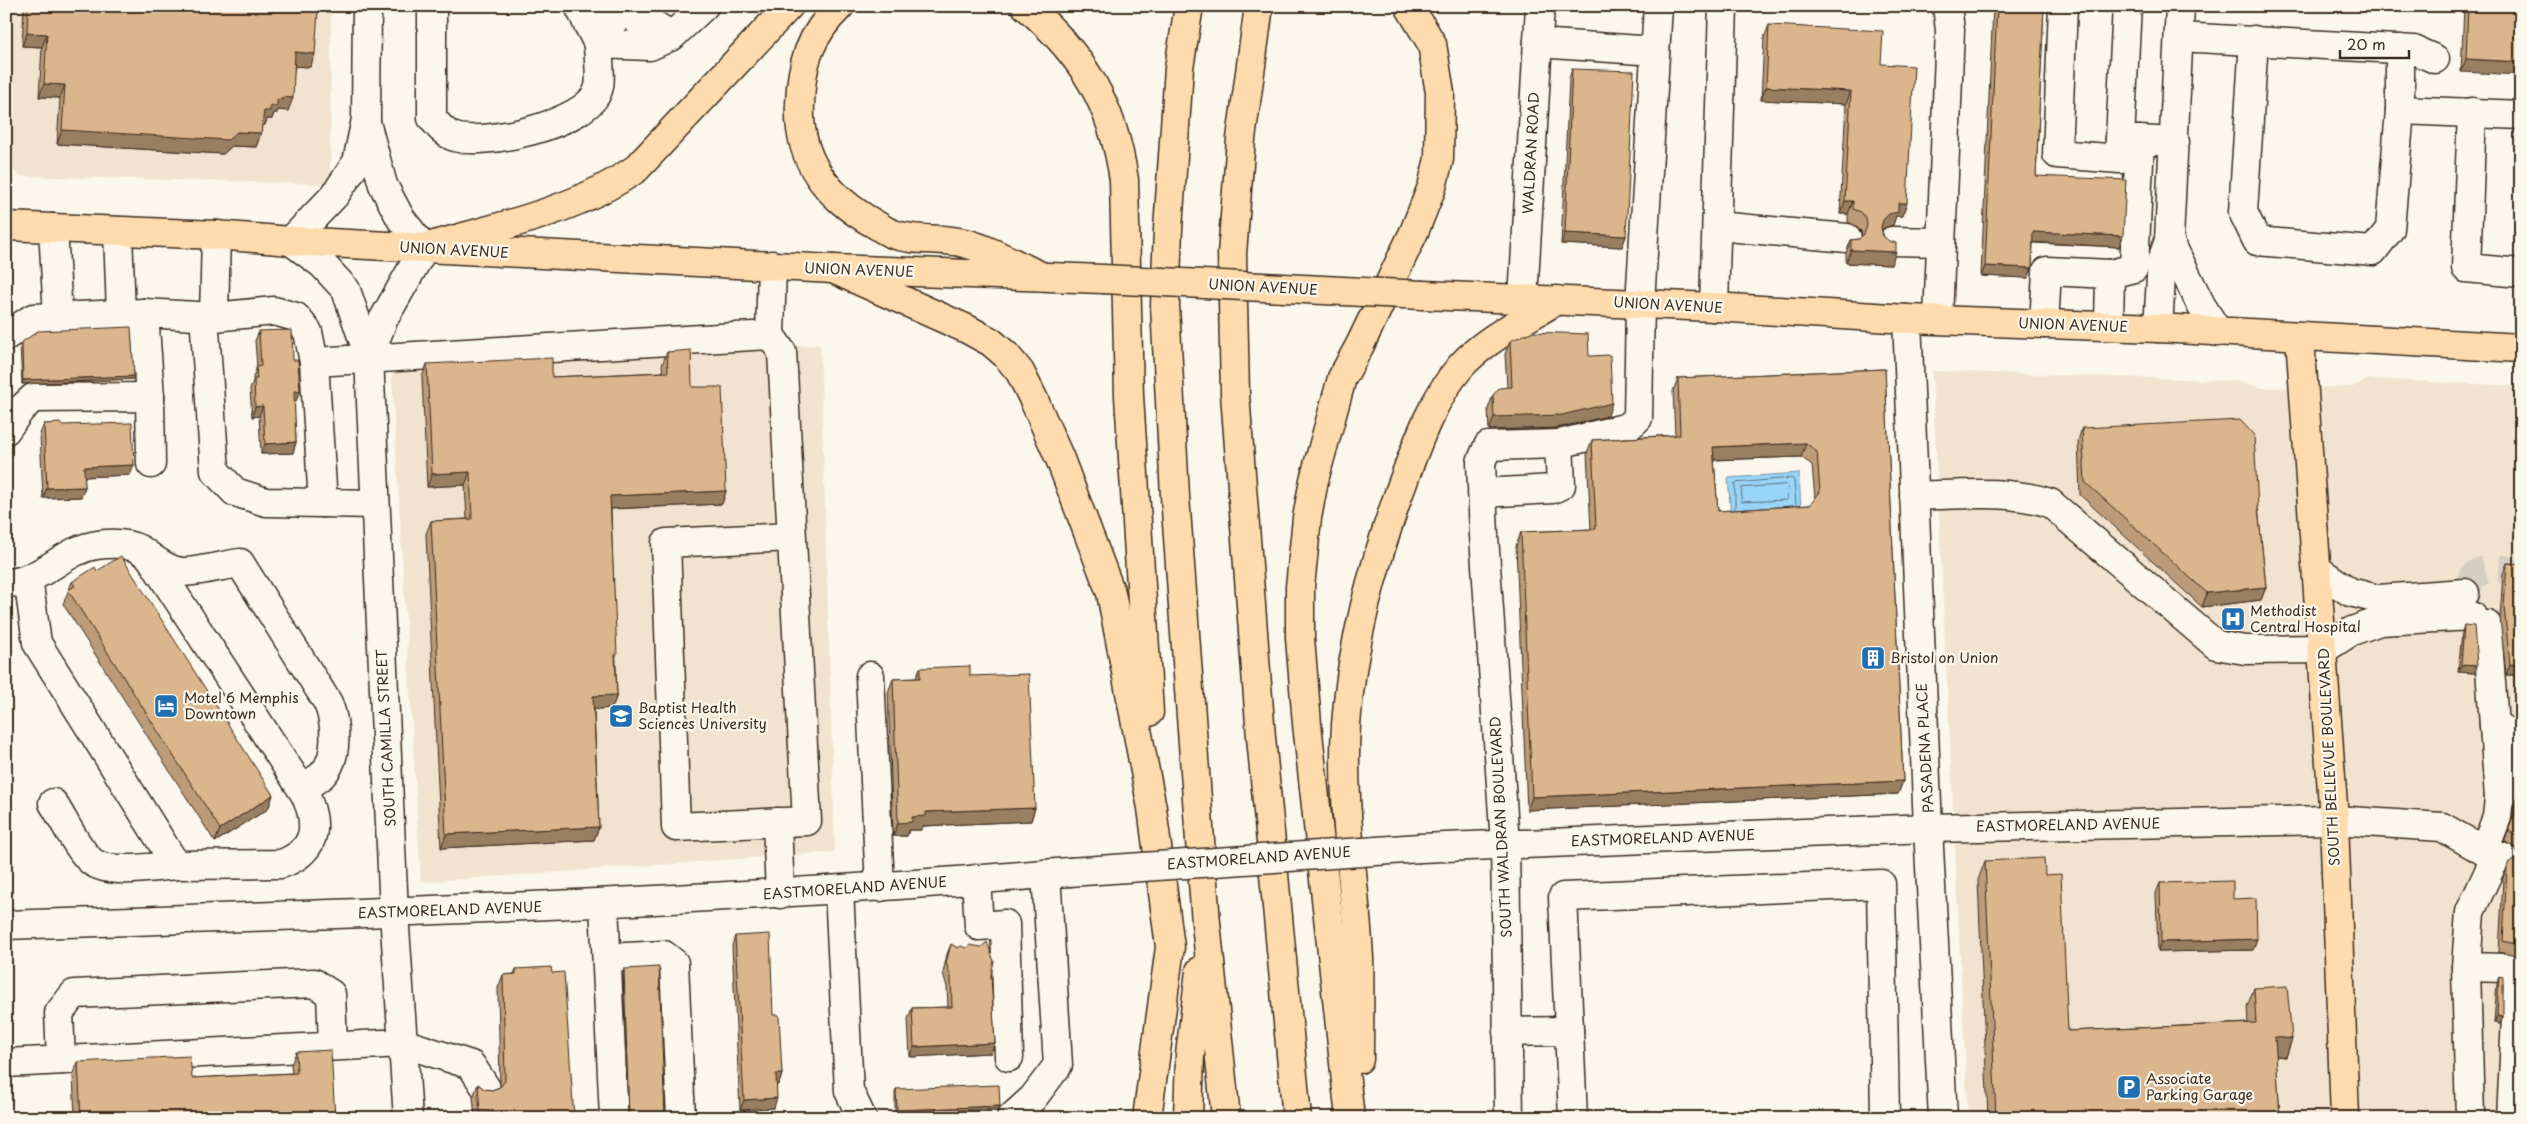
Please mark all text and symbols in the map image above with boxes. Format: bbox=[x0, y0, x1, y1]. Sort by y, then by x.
scale bar bbox=[2340, 28, 2408, 60]
text: 20 m bbox=[2347, 32, 2386, 55]
street label: WALDRAN ROAD bbox=[1517, 91, 1544, 214]
street label: UNION AVENUE bbox=[399, 236, 510, 263]
street label: UNION AVENUE bbox=[804, 257, 914, 282]
street label: UNION AVENUE bbox=[1208, 273, 1319, 300]
street label: UNION AVENUE bbox=[1613, 291, 1724, 318]
street label: UNION AVENUE bbox=[2018, 312, 2128, 337]
place label: Methodist Central Hospital bbox=[2250, 600, 2361, 637]
hospital icon: Methodist Central Hospital bbox=[2220, 606, 2246, 632]
building icon: Bristol on Union bbox=[1860, 645, 1886, 671]
place label: Bristol on Union bbox=[1890, 647, 1998, 668]
street label: SOUTH BELLEVUE BOULEVARD bbox=[2312, 647, 2345, 867]
street label: SOUTH CAMILLA STREET bbox=[370, 648, 401, 827]
street label: PASADENA PLACE bbox=[1911, 682, 1938, 814]
place label: Motel 6 Memphis Downtown bbox=[184, 687, 299, 724]
hotel icon: Motel 6 Memphis Downtown bbox=[153, 693, 179, 719]
place label: Baptist Health Sciences University bbox=[638, 697, 767, 734]
school or university icon: Baptist Health Sciences University bbox=[608, 703, 634, 729]
street label: SOUTH WALDRAN BOULEVARD bbox=[1484, 716, 1517, 938]
street label: EASTMORELAND AVENUE bbox=[1976, 812, 2161, 837]
street label: EASTMORELAND AVENUE bbox=[1570, 824, 1756, 851]
street label: EASTMORELAND AVENUE bbox=[1166, 841, 1352, 874]
street label: EASTMORELAND AVENUE bbox=[762, 871, 948, 904]
street label: EASTMORELAND AVENUE bbox=[357, 896, 543, 923]
place label: Associate Parking Garage bbox=[2146, 1068, 2253, 1105]
parking icon: Associate Parking Garage bbox=[2116, 1074, 2142, 1100]

